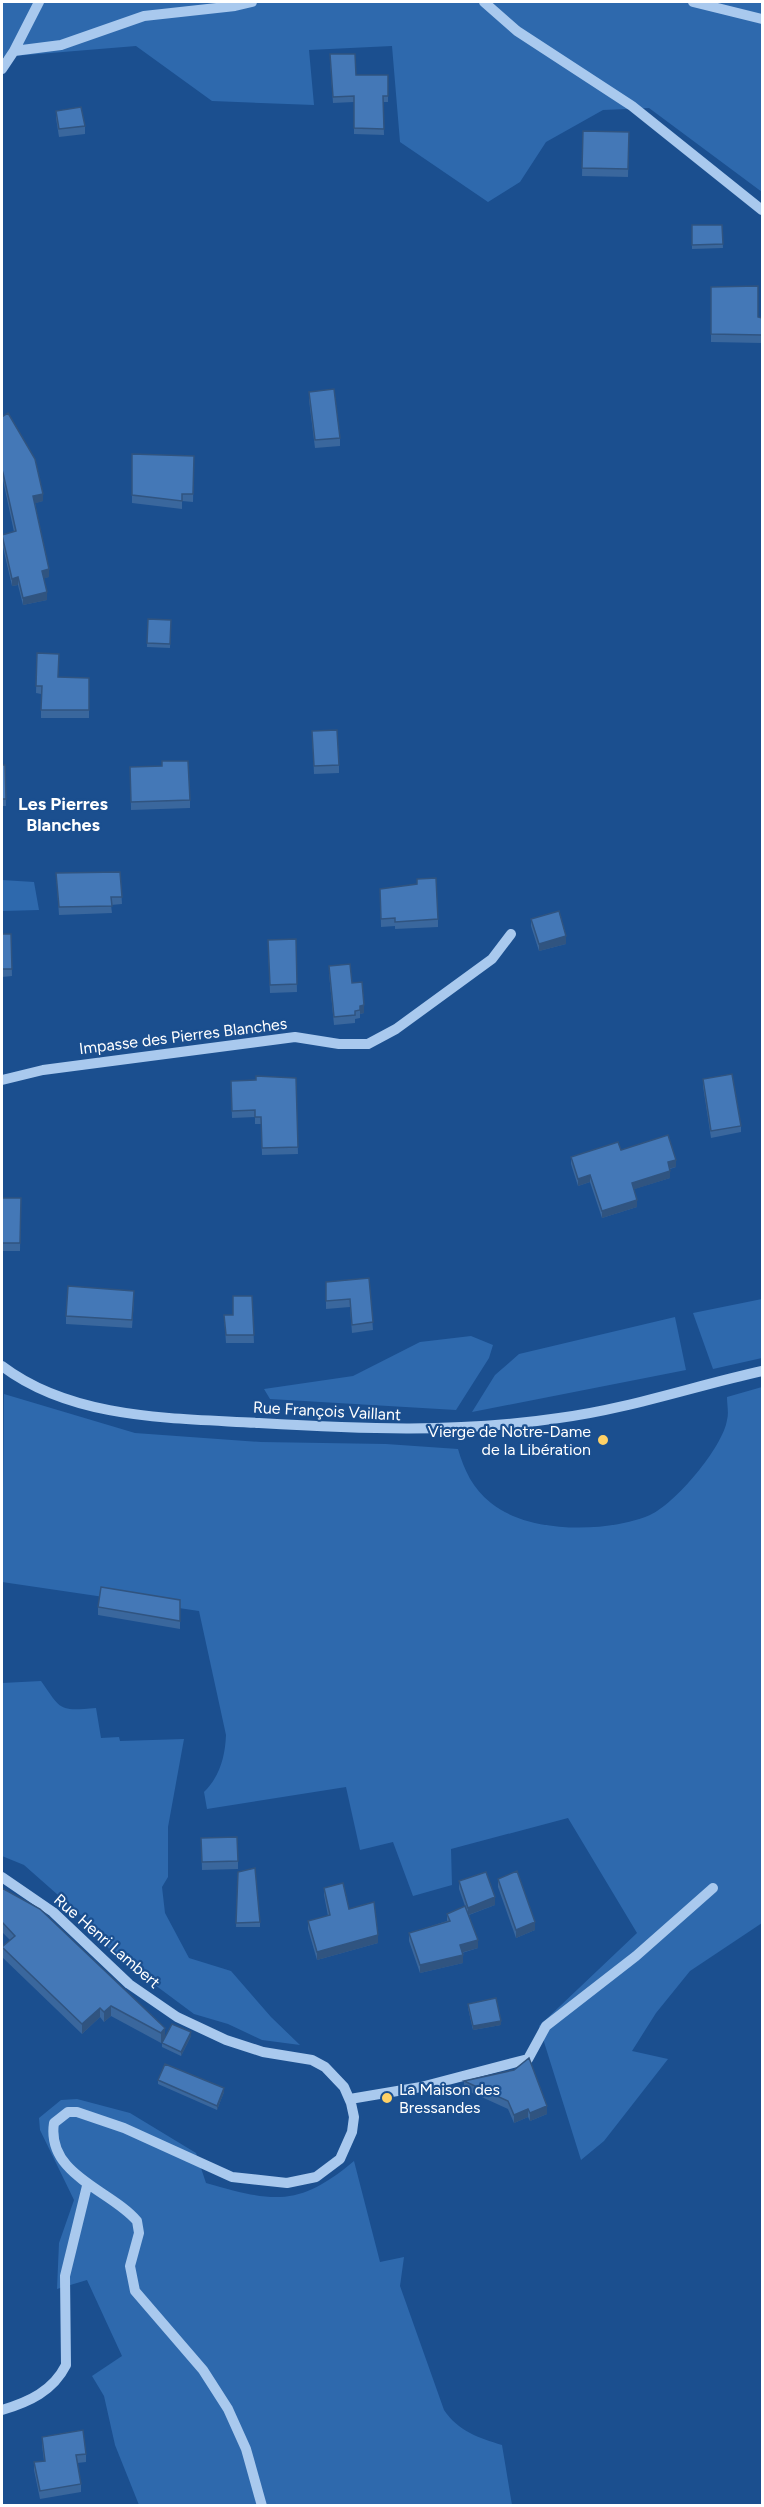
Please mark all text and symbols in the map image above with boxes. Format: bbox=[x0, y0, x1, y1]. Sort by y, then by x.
district label: Les Pierres Blanches bbox=[18, 793, 109, 836]
street label: Impasse des Pierres Blanches bbox=[78, 1014, 288, 1058]
street label: Rue François Vaillant bbox=[252, 1398, 402, 1424]
place label: Vierge de Notre-Dame de la Libération bbox=[428, 1422, 591, 1459]
marker: Vierge de Notre-Dame de la Libération bbox=[596, 1433, 610, 1447]
street label: Rue Henri Lambert bbox=[50, 1890, 164, 1992]
place label: La Maison des Bressandes bbox=[399, 2080, 500, 2117]
marker: La Maison des Bressandes bbox=[380, 2091, 394, 2105]

